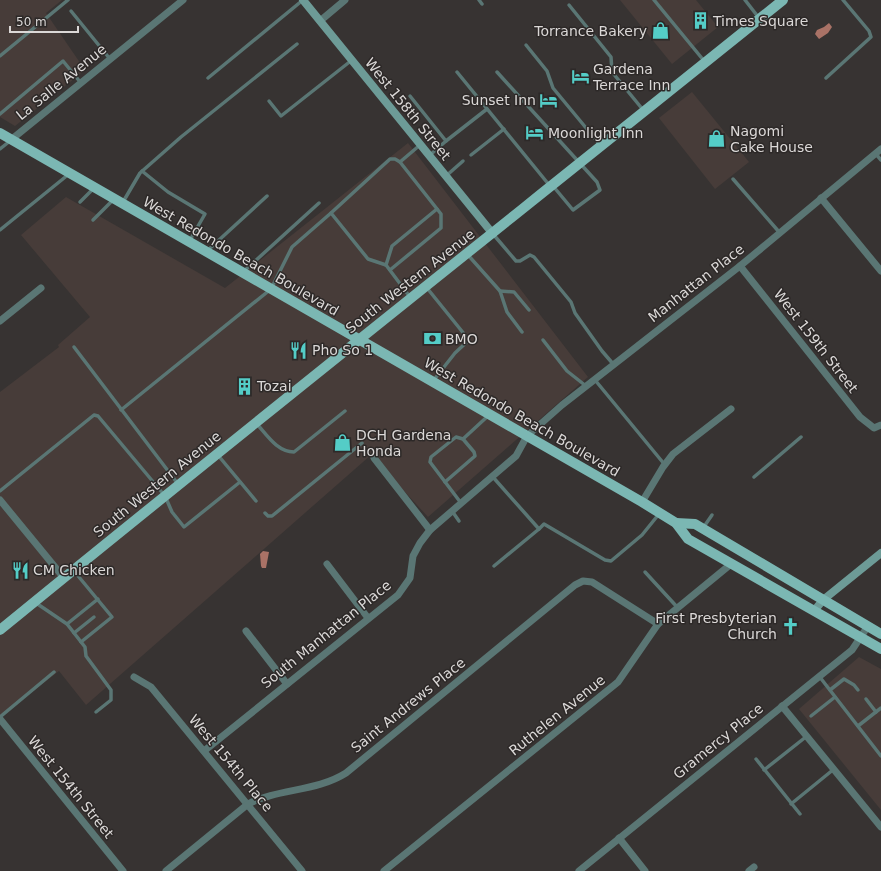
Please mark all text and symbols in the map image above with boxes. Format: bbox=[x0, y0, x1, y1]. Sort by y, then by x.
scale bar bbox=[10, 8, 78, 34]
building icon: Times Square bbox=[690, 11, 710, 31]
place label: Times Square bbox=[712, 13, 808, 29]
text: 50 m bbox=[16, 15, 47, 29]
shop icon: Torrance Bakery bbox=[650, 21, 670, 41]
place label: Torrance Bakery bbox=[533, 23, 647, 39]
street label: La Salle Avenue bbox=[13, 41, 109, 123]
street label: West 158th Street bbox=[362, 55, 454, 164]
place label: Gardena Terrace Inn bbox=[592, 61, 670, 93]
hotel icon: Gardena Terrace Inn bbox=[570, 67, 590, 87]
hotel icon: Sunset Inn bbox=[539, 90, 559, 110]
place label: Sunset Inn bbox=[462, 92, 536, 108]
hotel icon: Moonlight Inn bbox=[525, 123, 545, 143]
place label: Nagomi Cake House bbox=[730, 123, 813, 155]
place label: Moonlight Inn bbox=[548, 125, 643, 141]
shop icon: Nagomi Cake House bbox=[707, 129, 727, 149]
street label: West Redondo Beach Boulevard bbox=[140, 193, 342, 319]
street label: South Western Avenue bbox=[342, 226, 478, 336]
street label: Manhattan Place bbox=[645, 241, 747, 325]
street label: West 159th Street bbox=[771, 286, 862, 396]
bank icon: BMO bbox=[422, 329, 442, 349]
place label: BMO bbox=[445, 331, 478, 347]
restaurant icon: Pho So 1 bbox=[289, 340, 309, 360]
place label: Pho So 1 bbox=[312, 342, 373, 358]
street label: West Redondo Beach Boulevard bbox=[421, 354, 623, 480]
building icon: Tozai bbox=[234, 376, 254, 396]
place label: Tozai bbox=[256, 378, 292, 394]
place label: DCH Gardena Honda bbox=[356, 427, 451, 459]
street label: South Western Avenue bbox=[90, 428, 224, 540]
shop icon: DCH Gardena Honda bbox=[333, 433, 353, 453]
restaurant icon: CM Chicken bbox=[10, 560, 30, 580]
place label: CM Chicken bbox=[33, 562, 115, 578]
street label: South Manhattan Place bbox=[258, 577, 394, 691]
place label: First Presbyterian Church bbox=[655, 610, 777, 642]
church icon: First Presbyterian Church bbox=[780, 616, 800, 636]
street label: Saint Andrews Place bbox=[348, 654, 468, 756]
street label: Ruthelen Avenue bbox=[506, 671, 608, 759]
street label: Gramercy Place bbox=[670, 700, 766, 782]
street label: West 154th Place bbox=[186, 711, 276, 815]
street label: West 154th Street bbox=[25, 733, 117, 842]

